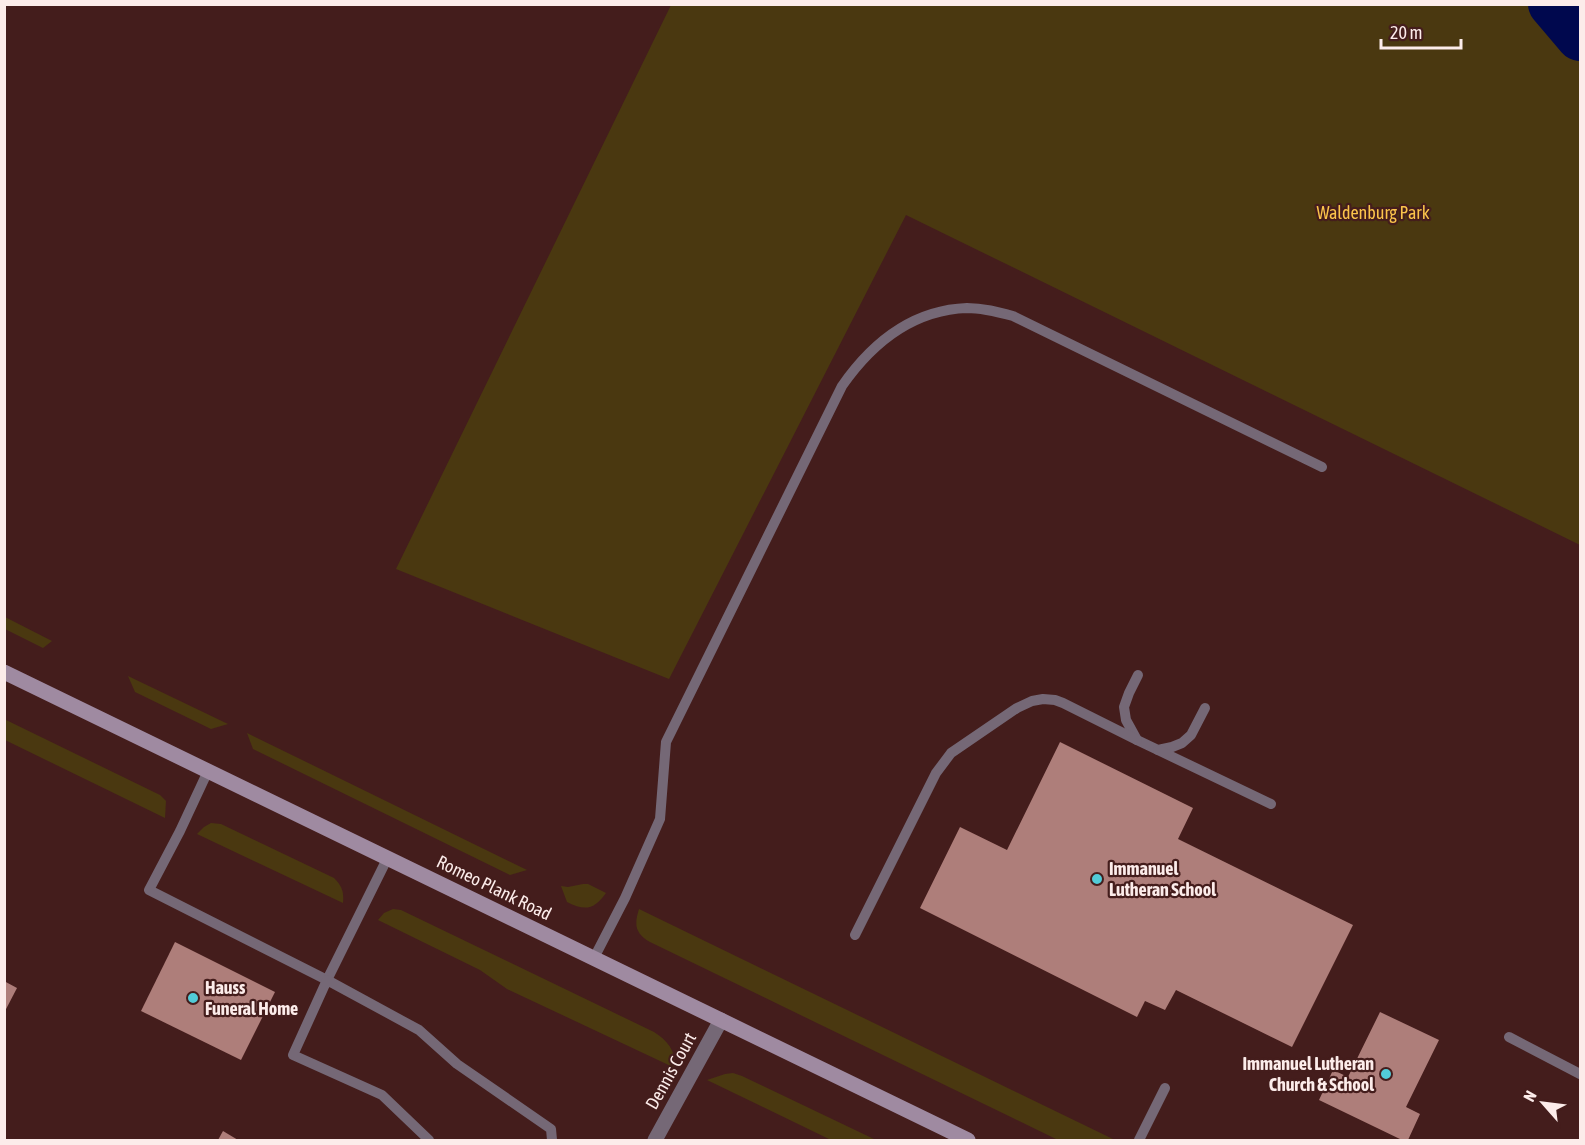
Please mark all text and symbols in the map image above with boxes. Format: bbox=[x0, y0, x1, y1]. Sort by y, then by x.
scale bar bbox=[1381, 12, 1460, 50]
text: 20 m bbox=[1390, 22, 1422, 43]
park label: Waldenburg Park bbox=[1316, 202, 1430, 223]
street label: Romeo Plank Road bbox=[433, 851, 555, 924]
place label: Immanuel Lutheran School bbox=[1109, 858, 1216, 900]
marker: Immanuel Lutheran School bbox=[1090, 872, 1104, 886]
place label: Hauss Funeral Home bbox=[205, 977, 298, 1019]
marker: Hauss Funeral Home bbox=[186, 991, 200, 1005]
street label: Dennis Court bbox=[641, 1029, 700, 1113]
place label: Immanuel Lutheran Church & School bbox=[1242, 1053, 1374, 1095]
marker: Immanuel Lutheran Church & School bbox=[1379, 1067, 1393, 1081]
north arrow bbox=[1513, 1073, 1573, 1133]
text: N bbox=[1520, 1088, 1540, 1104]

